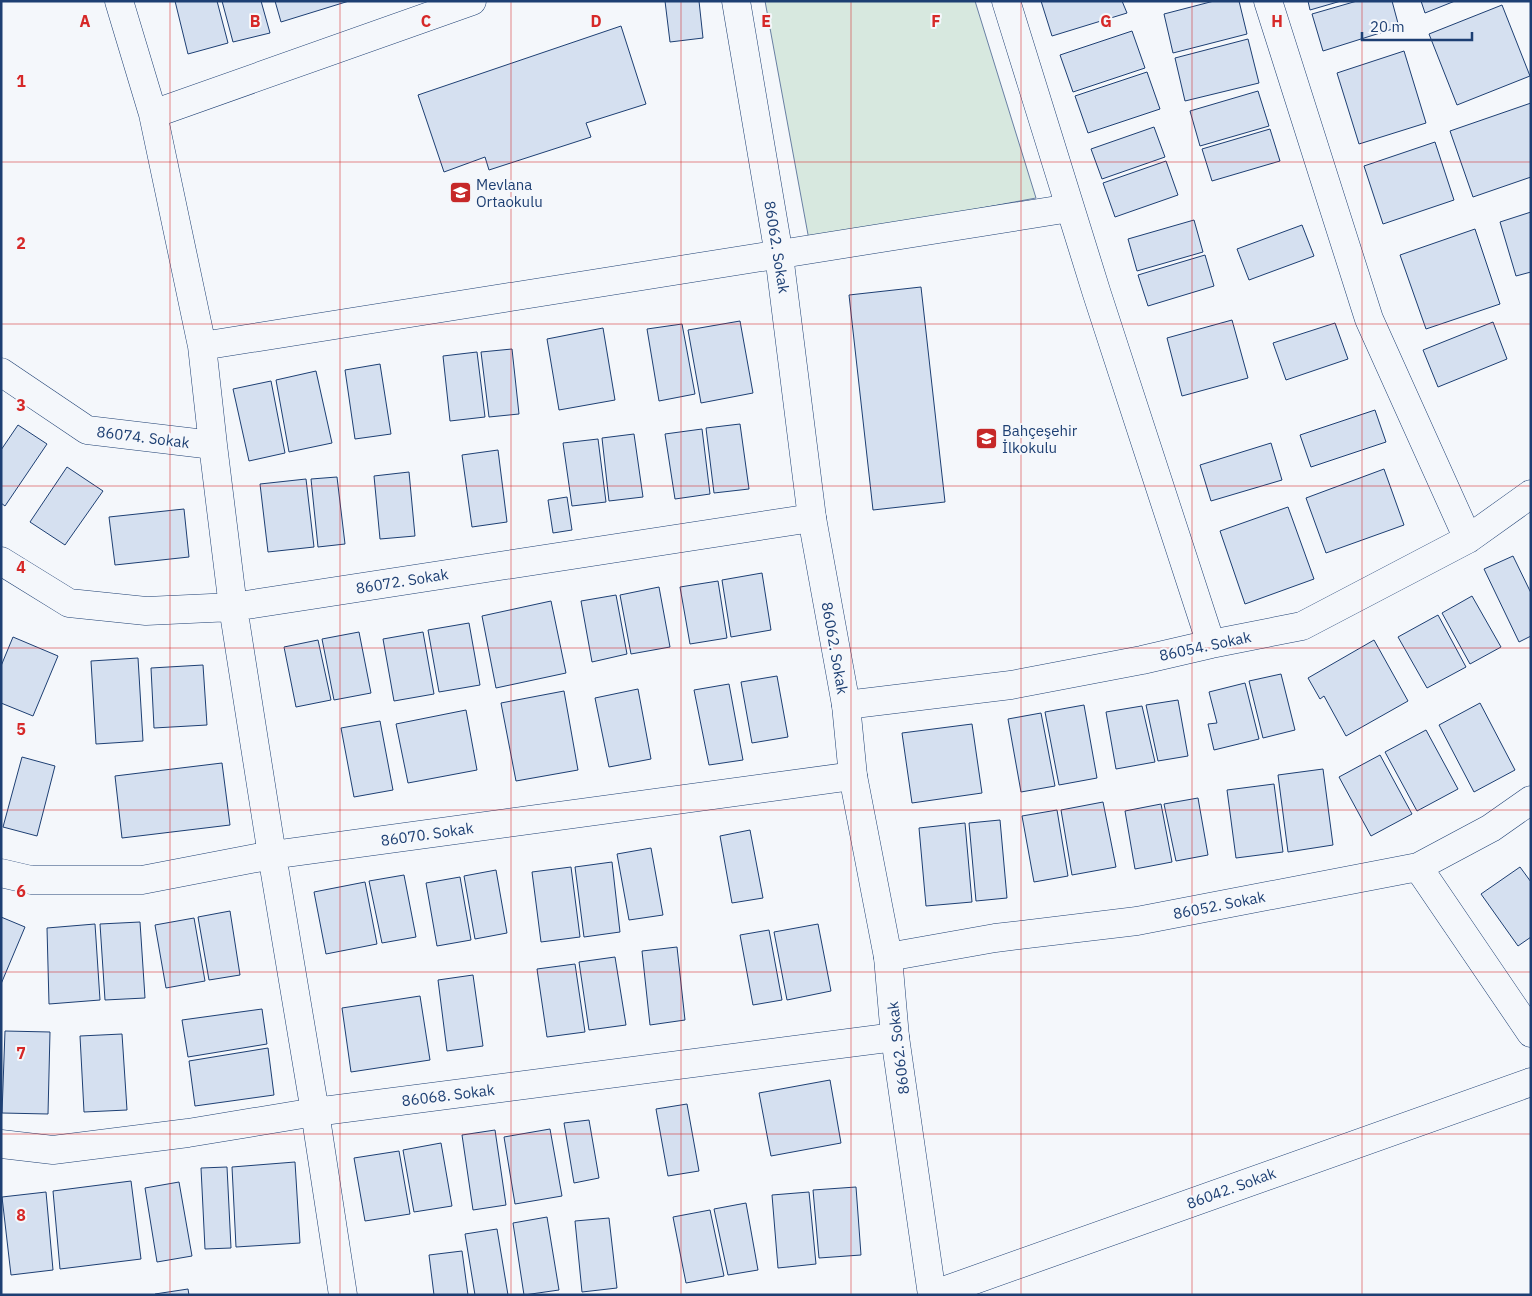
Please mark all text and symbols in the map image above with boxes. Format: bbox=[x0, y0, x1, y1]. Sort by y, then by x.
scale bar bbox=[1362, 10, 1472, 42]
text: A bbox=[80, 11, 91, 31]
text: B bbox=[250, 11, 261, 31]
text: C bbox=[421, 11, 431, 31]
text: D bbox=[590, 11, 602, 31]
text: E bbox=[761, 11, 771, 31]
text: F bbox=[931, 11, 941, 31]
text: G bbox=[1100, 11, 1112, 31]
text: H bbox=[1271, 11, 1283, 31]
text: 20 m bbox=[1370, 17, 1405, 36]
text: 1 bbox=[16, 71, 26, 91]
place label: Mevlana Ortaokulu bbox=[476, 175, 543, 211]
school or university icon: Mevlana Ortaokulu bbox=[448, 181, 472, 205]
street label: 86062. Sokak bbox=[760, 199, 794, 295]
text: 2 bbox=[16, 233, 26, 253]
text: 3 bbox=[16, 395, 26, 415]
place label: Bahçeşehir İlkokulu bbox=[1002, 421, 1078, 457]
street label: 86074. Sokak bbox=[95, 422, 191, 452]
school or university icon: Bahçeşehir İlkokulu bbox=[974, 427, 998, 451]
text: 4 bbox=[16, 557, 26, 577]
street label: 86072. Sokak bbox=[354, 564, 450, 598]
street label: 86062. Sokak bbox=[818, 600, 852, 696]
street label: 86054. Sokak bbox=[1157, 627, 1253, 665]
text: 5 bbox=[16, 719, 26, 739]
street label: 86070. Sokak bbox=[379, 818, 475, 850]
text: 6 bbox=[16, 881, 26, 901]
street label: 86052. Sokak bbox=[1171, 887, 1267, 923]
street label: 86062. Sokak bbox=[883, 1000, 913, 1096]
text: 7 bbox=[16, 1043, 26, 1063]
street label: 86068. Sokak bbox=[400, 1080, 496, 1110]
street label: 86042. Sokak bbox=[1184, 1163, 1278, 1213]
text: 8 bbox=[16, 1205, 26, 1225]

